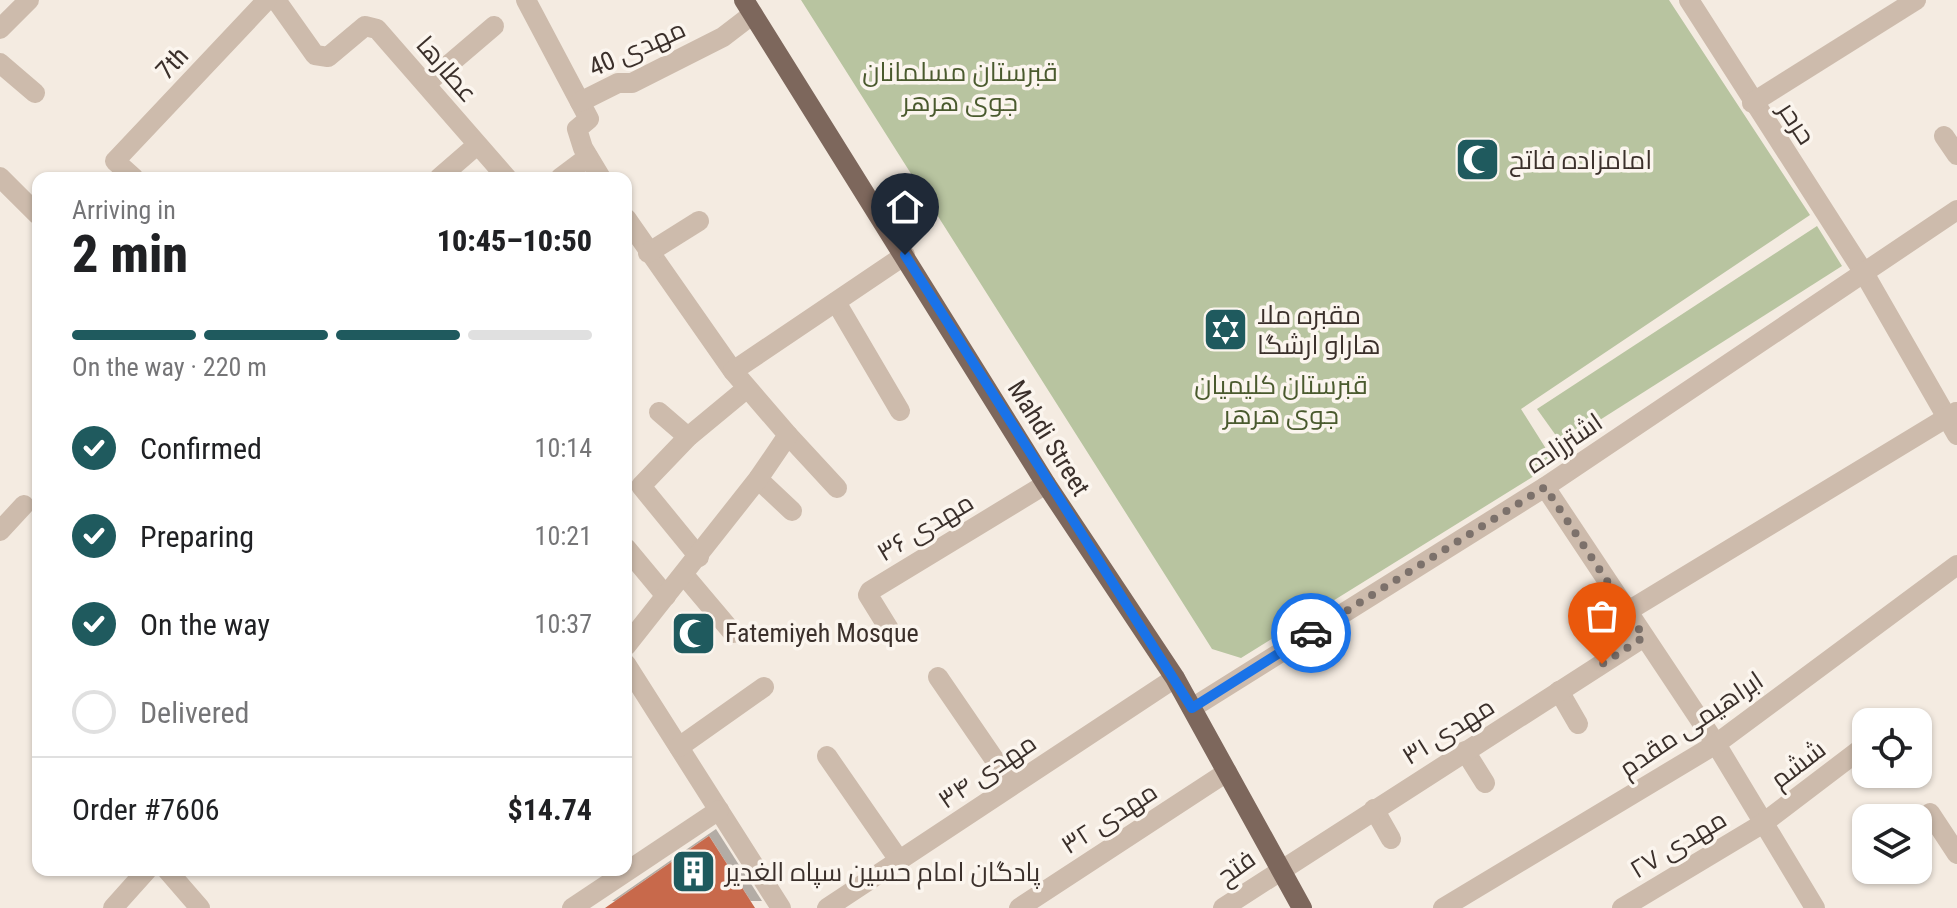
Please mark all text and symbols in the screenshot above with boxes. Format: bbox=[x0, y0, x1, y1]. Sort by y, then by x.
street label: مهدی 40 bbox=[584, 13, 690, 84]
street label: عطارها bbox=[410, 30, 484, 108]
street label: 7th bbox=[150, 41, 194, 85]
park label: قبرستان مسلمانان جوی هرهر bbox=[862, 57, 1058, 117]
street label: حرحر bbox=[1771, 95, 1822, 150]
mosque icon: امامزاده فاتح bbox=[1454, 136, 1502, 184]
place label: امامزاده فاتح bbox=[1509, 145, 1652, 177]
pin bbox=[871, 173, 939, 255]
icon: home bbox=[883, 185, 927, 229]
text: Arriving in bbox=[72, 195, 176, 225]
text: 10:45–10:50 bbox=[437, 223, 592, 258]
text: 2 min bbox=[72, 224, 188, 285]
place label: مقبره ملا هاراو ارشگا bbox=[1257, 300, 1381, 360]
synagogue icon: مقبره ملا هاراو ارشگا bbox=[1202, 306, 1250, 354]
text: On the way · 220 m bbox=[72, 352, 267, 382]
park label: قبرستان کلیمیان جوی هرهر bbox=[1194, 370, 1368, 430]
street label: Mahdi Street bbox=[1002, 375, 1096, 501]
street label: اشترزاده bbox=[1520, 407, 1608, 479]
icon: check bbox=[72, 426, 116, 470]
text: Confirmed bbox=[140, 431, 262, 466]
text: 10:14 bbox=[535, 433, 592, 463]
street label: مهدی ۳۶ bbox=[871, 487, 979, 568]
icon: check bbox=[72, 514, 116, 558]
text: Preparing bbox=[140, 519, 254, 554]
text: 10:21 bbox=[535, 521, 592, 551]
pin bbox=[1568, 582, 1636, 664]
courier bbox=[1271, 593, 1351, 673]
icon: bag bbox=[1580, 594, 1624, 638]
icon: check bbox=[72, 602, 116, 646]
text: On the way bbox=[140, 607, 270, 642]
text: 10:37 bbox=[535, 609, 592, 639]
mosque icon: Fatemiyeh Mosque bbox=[670, 609, 718, 657]
icon: car bbox=[1289, 611, 1333, 655]
place label: Fatemiyeh Mosque bbox=[725, 618, 919, 648]
street label: ابراهیمی مقدم bbox=[1613, 665, 1770, 786]
street label: مهدی ۳۱ bbox=[1397, 691, 1500, 772]
text: Delivered bbox=[140, 695, 249, 730]
map controls bbox=[1852, 708, 1932, 884]
button: locate bbox=[1852, 708, 1932, 788]
street label: مهدی ۳۴ bbox=[932, 727, 1042, 816]
street label: ششم bbox=[1765, 734, 1833, 797]
street label: مهدی ۳۲ bbox=[1055, 776, 1163, 861]
text: Order #7606 bbox=[72, 792, 220, 827]
text: $14.74 bbox=[507, 792, 592, 827]
street label: مهدی ۲۷ bbox=[1624, 804, 1732, 885]
button: layers bbox=[1852, 804, 1932, 884]
street label: فتح bbox=[1211, 843, 1262, 892]
building icon: پادگان امام حسین سپاه الغدیر bbox=[670, 848, 718, 896]
place label: پادگان امام حسین سپاه الغدیر bbox=[723, 857, 1040, 890]

